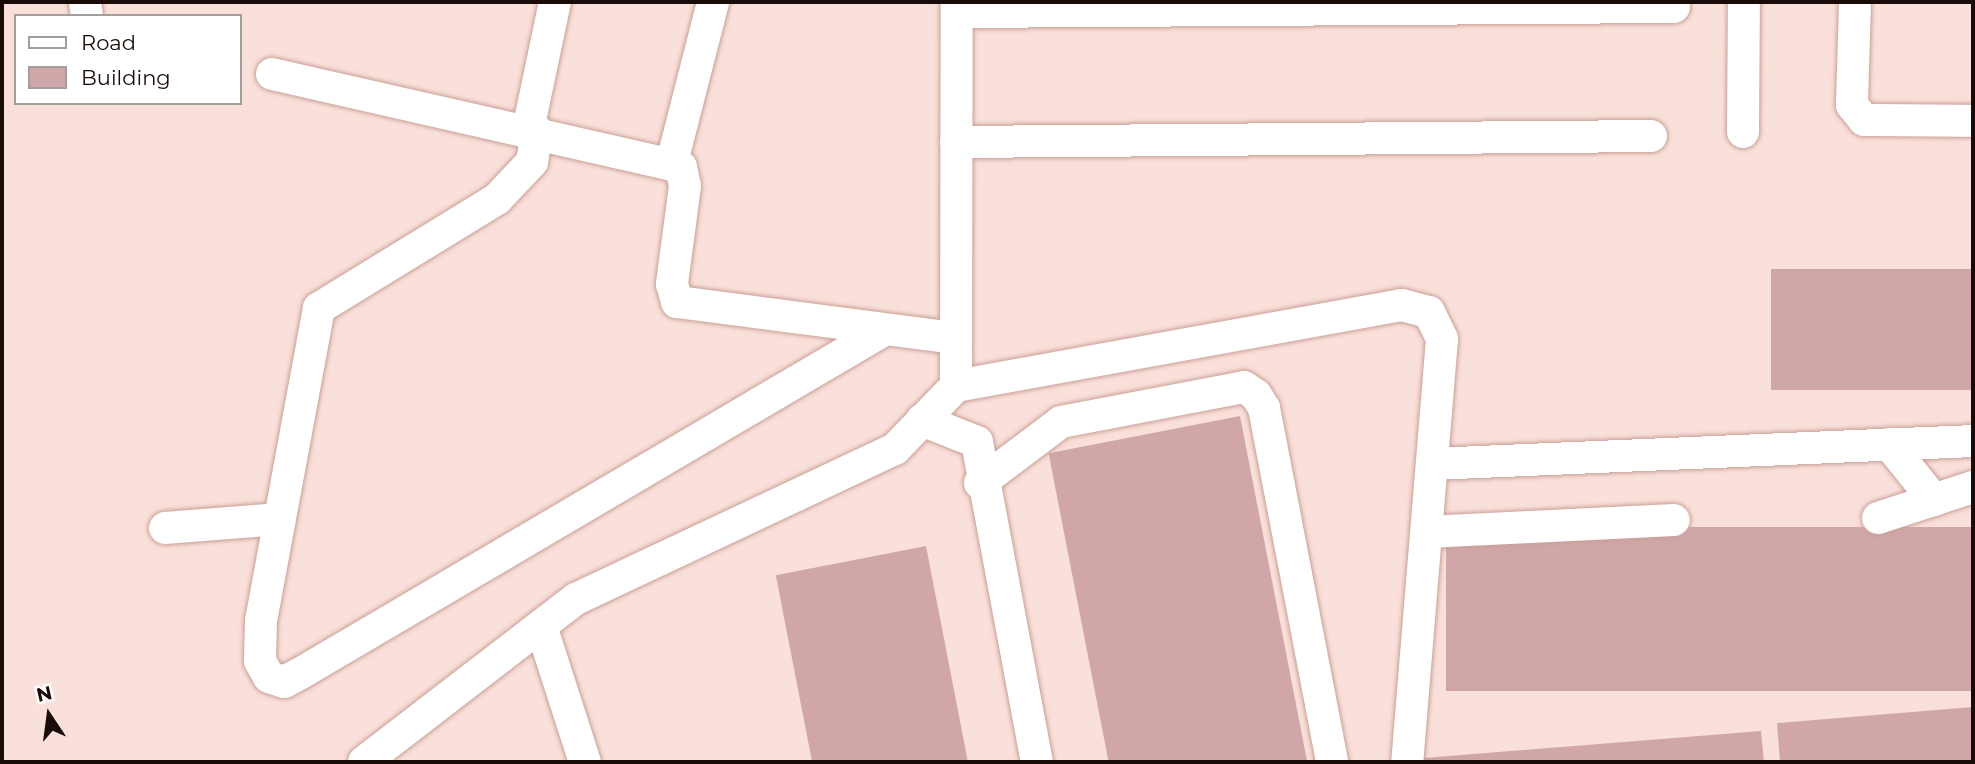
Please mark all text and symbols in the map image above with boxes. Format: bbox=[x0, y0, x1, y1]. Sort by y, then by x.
legend bbox=[14, 14, 242, 105]
text: Road bbox=[81, 30, 136, 55]
text: Building bbox=[81, 65, 171, 90]
north arrow bbox=[14, 680, 84, 750]
text: N bbox=[34, 681, 54, 707]

